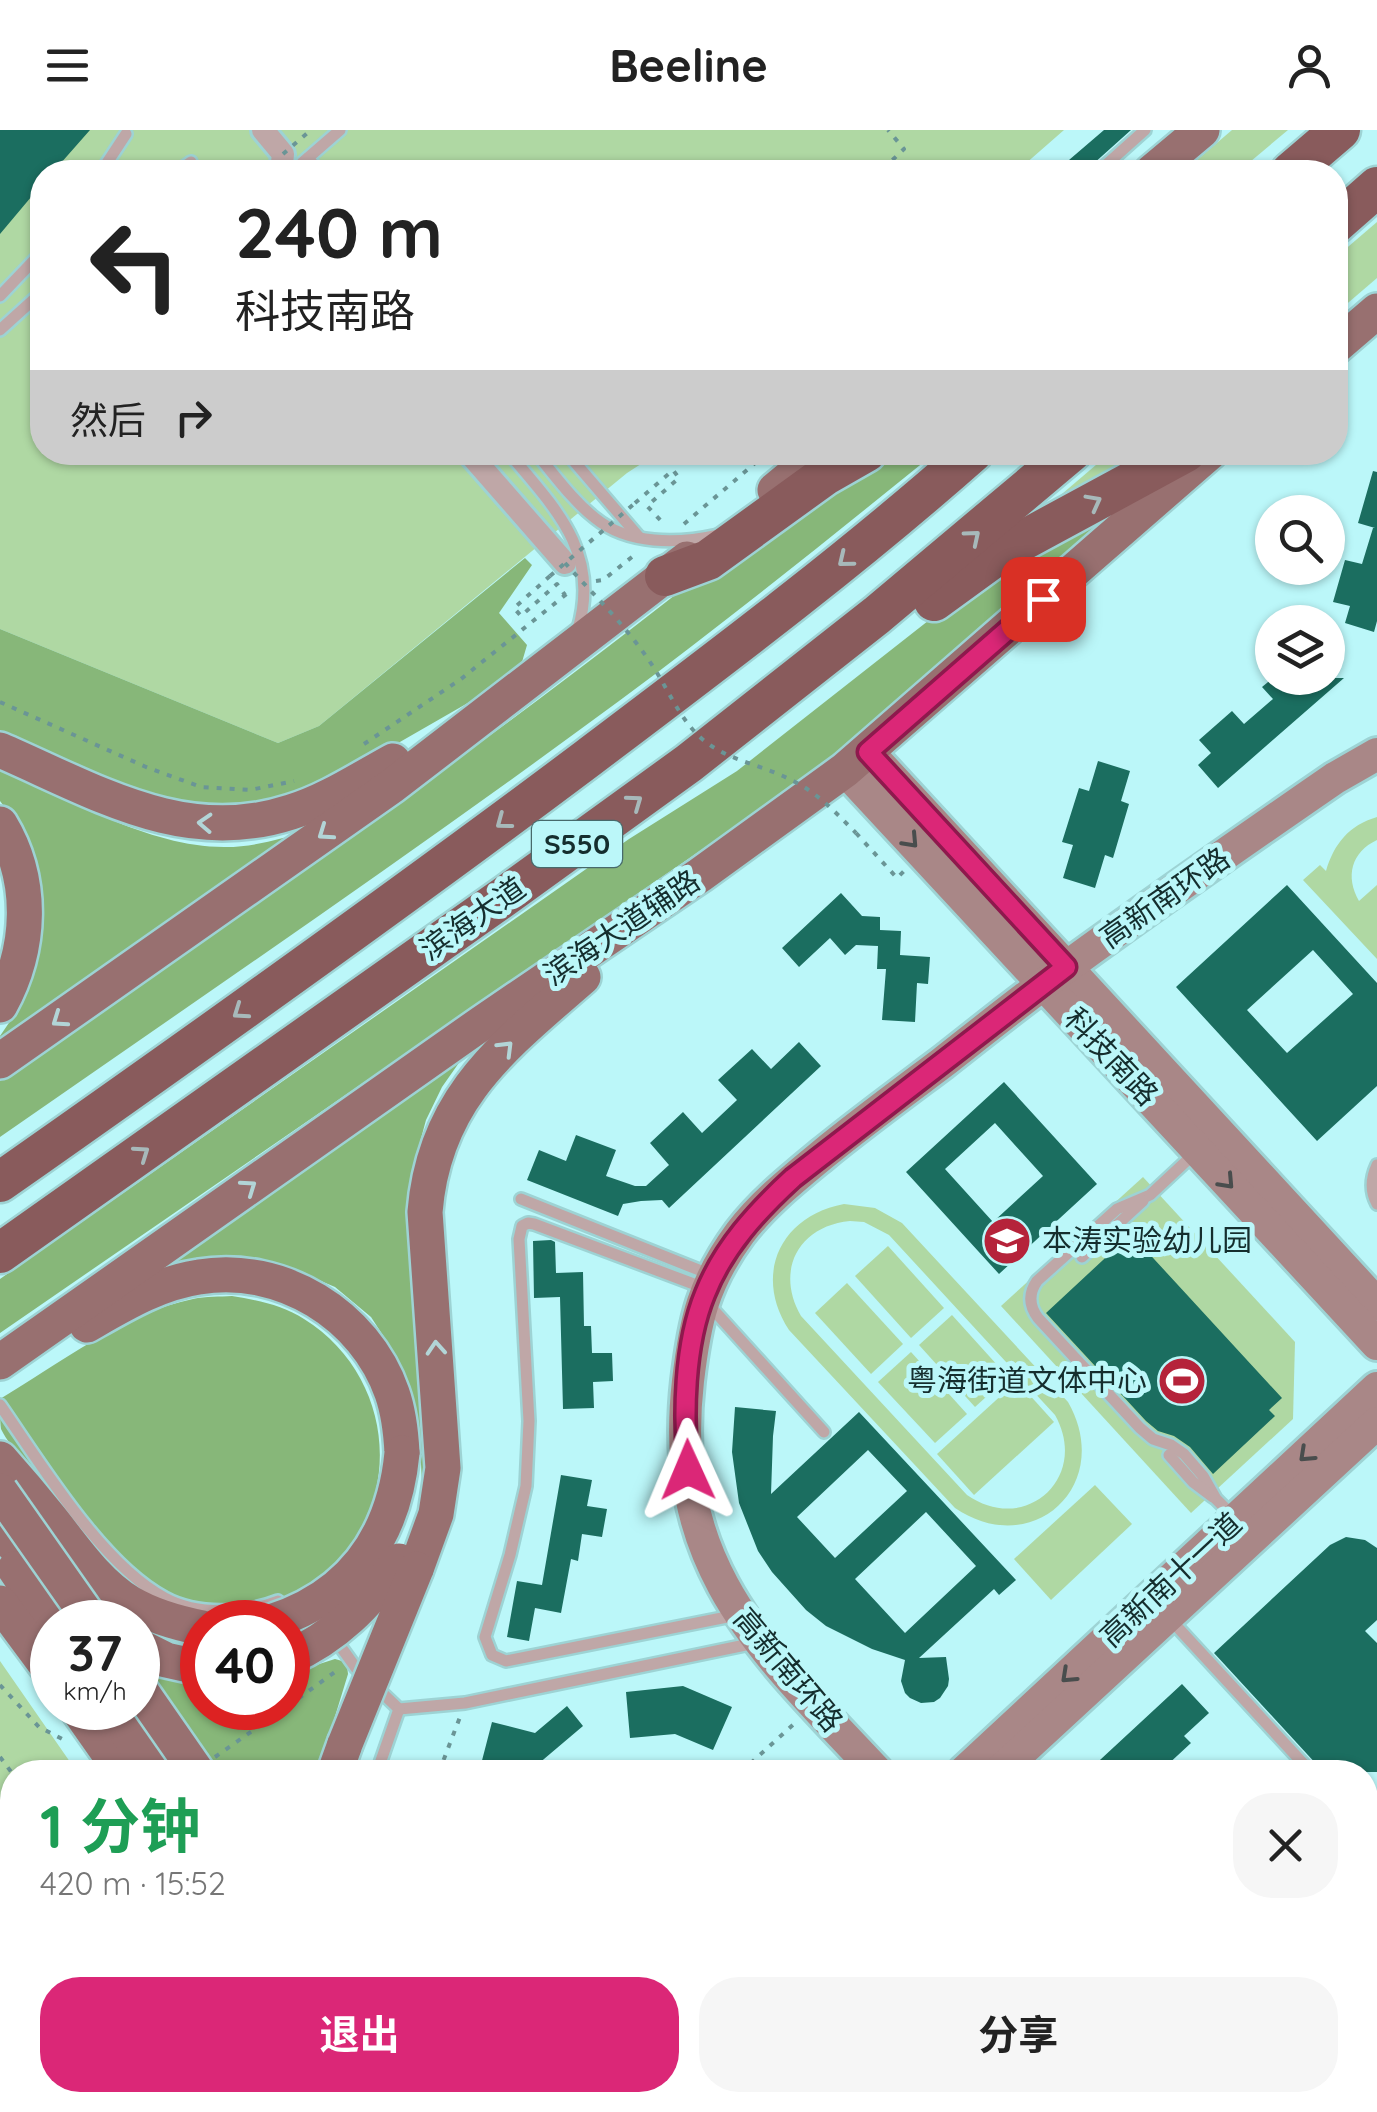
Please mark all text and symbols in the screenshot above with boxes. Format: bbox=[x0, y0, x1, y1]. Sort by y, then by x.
text: Beeline bbox=[609, 37, 768, 93]
icon: menu bbox=[40, 38, 95, 93]
icon: person bbox=[1282, 38, 1337, 93]
text: 240 m bbox=[235, 188, 443, 276]
icon: left bbox=[70, 200, 200, 330]
text: 科技南路 bbox=[235, 282, 415, 338]
icon: right bbox=[166, 390, 221, 445]
text: 然后 bbox=[70, 396, 146, 444]
one-way arrow bbox=[1084, 495, 1102, 514]
map controls bbox=[1255, 495, 1345, 695]
button: search bbox=[1255, 495, 1345, 585]
one-way arrow bbox=[961, 530, 979, 548]
one-way arrow bbox=[838, 548, 856, 566]
pin bbox=[1001, 557, 1086, 642]
icon: arrive bbox=[1016, 572, 1071, 627]
button: layers bbox=[1255, 605, 1345, 695]
one-way arrow bbox=[624, 797, 642, 814]
one-way arrow bbox=[496, 810, 514, 827]
one-way arrow bbox=[197, 813, 213, 834]
one-way arrow bbox=[318, 821, 336, 839]
road number: S550 bbox=[532, 821, 622, 867]
one-way arrow bbox=[899, 830, 917, 848]
street label: 高新南环路 bbox=[1092, 839, 1237, 956]
street label: 滨海大道辅路 bbox=[536, 861, 707, 993]
street label: 滨海大道 bbox=[412, 868, 532, 968]
street label: 科技南路 bbox=[1057, 999, 1167, 1113]
one-way arrow bbox=[232, 1000, 251, 1018]
one-way arrow bbox=[52, 1008, 70, 1026]
one-way arrow bbox=[494, 1041, 512, 1059]
one-way arrow bbox=[130, 1147, 149, 1165]
one-way arrow bbox=[1215, 1170, 1233, 1189]
one-way arrow bbox=[238, 1181, 257, 1199]
school or university icon: 本涛实验幼儿园 bbox=[981, 1215, 1033, 1267]
place label: 本涛实验幼儿园 bbox=[1042, 1221, 1252, 1259]
one-way arrow bbox=[425, 1340, 447, 1356]
sports icon: 粤海街道文体中心 bbox=[1156, 1355, 1208, 1407]
place label: 粤海街道文体中心 bbox=[907, 1361, 1147, 1399]
position arrow bbox=[636, 1418, 740, 1522]
one-way arrow bbox=[1299, 1443, 1318, 1461]
street label: 高新南十一道 bbox=[1092, 1504, 1249, 1655]
speed limit sign: 40 bbox=[180, 1600, 310, 1730]
street label: 高新南环路 bbox=[726, 1600, 852, 1739]
text: 37 bbox=[68, 1621, 122, 1684]
one-way arrow bbox=[1061, 1664, 1080, 1682]
text: km/h bbox=[63, 1675, 127, 1706]
text: 1 分钟 bbox=[40, 1788, 200, 1863]
button: close bbox=[1233, 1793, 1338, 1898]
text: 420 m · 15:52 bbox=[40, 1863, 226, 1903]
button: 退出 bbox=[40, 1977, 679, 2092]
button: 分享 bbox=[699, 1977, 1338, 2092]

